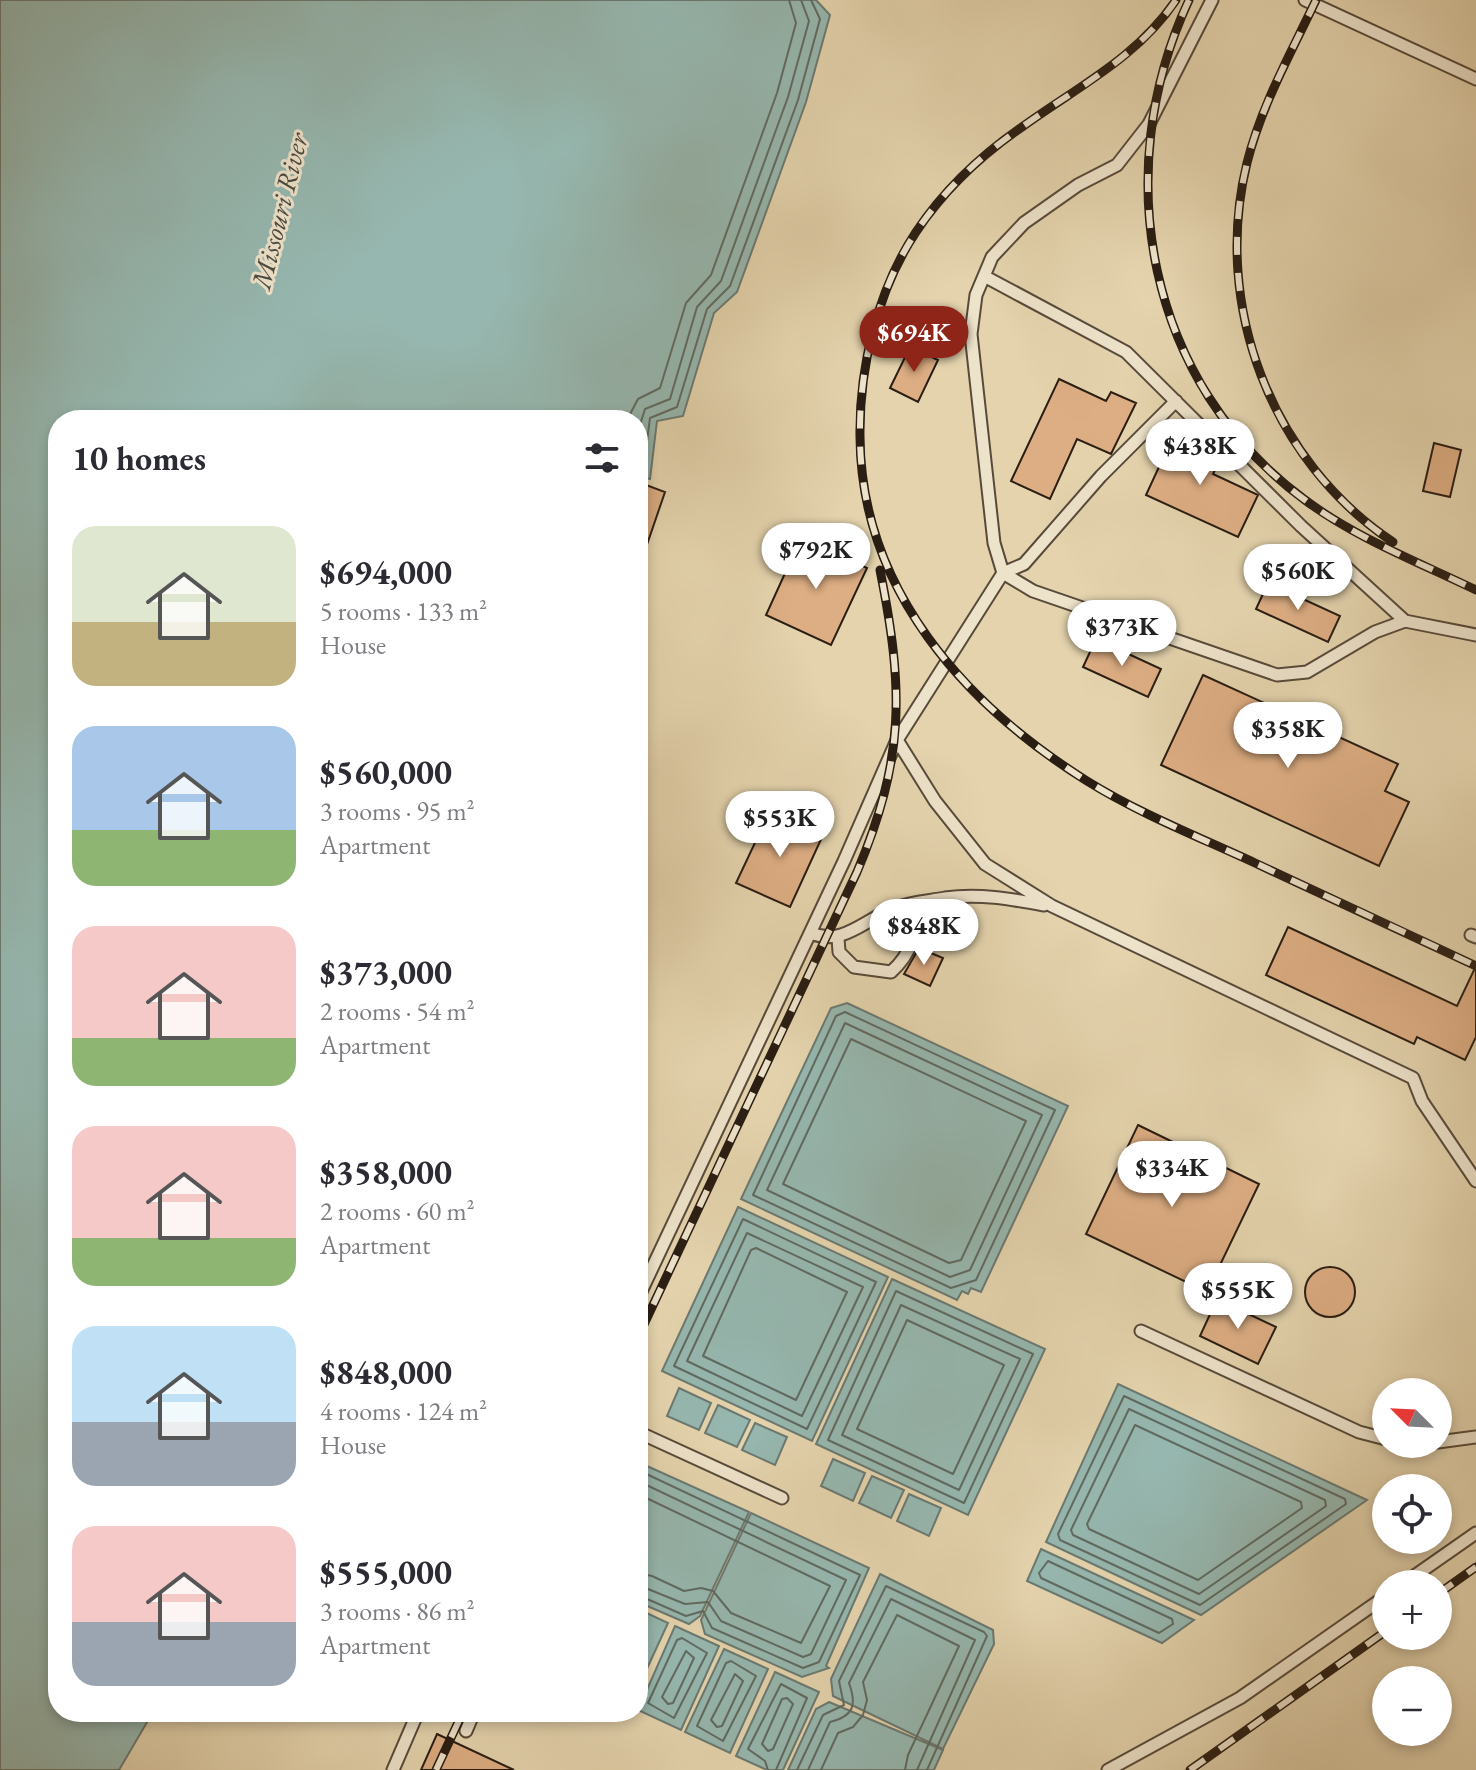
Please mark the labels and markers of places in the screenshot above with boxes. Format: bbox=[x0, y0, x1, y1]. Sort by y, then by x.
pin: $694K bbox=[858, 306, 970, 374]
pin: $438K bbox=[1144, 419, 1256, 487]
pin: $792K bbox=[760, 523, 872, 591]
pin: $560K bbox=[1242, 544, 1354, 612]
pin: $373K bbox=[1066, 600, 1178, 668]
pin: $358K bbox=[1232, 702, 1344, 770]
pin: $553K bbox=[724, 791, 836, 859]
pin: $848K bbox=[868, 899, 980, 967]
pin: $334K bbox=[1116, 1141, 1228, 1209]
pin: $555K bbox=[1182, 1263, 1294, 1331]

